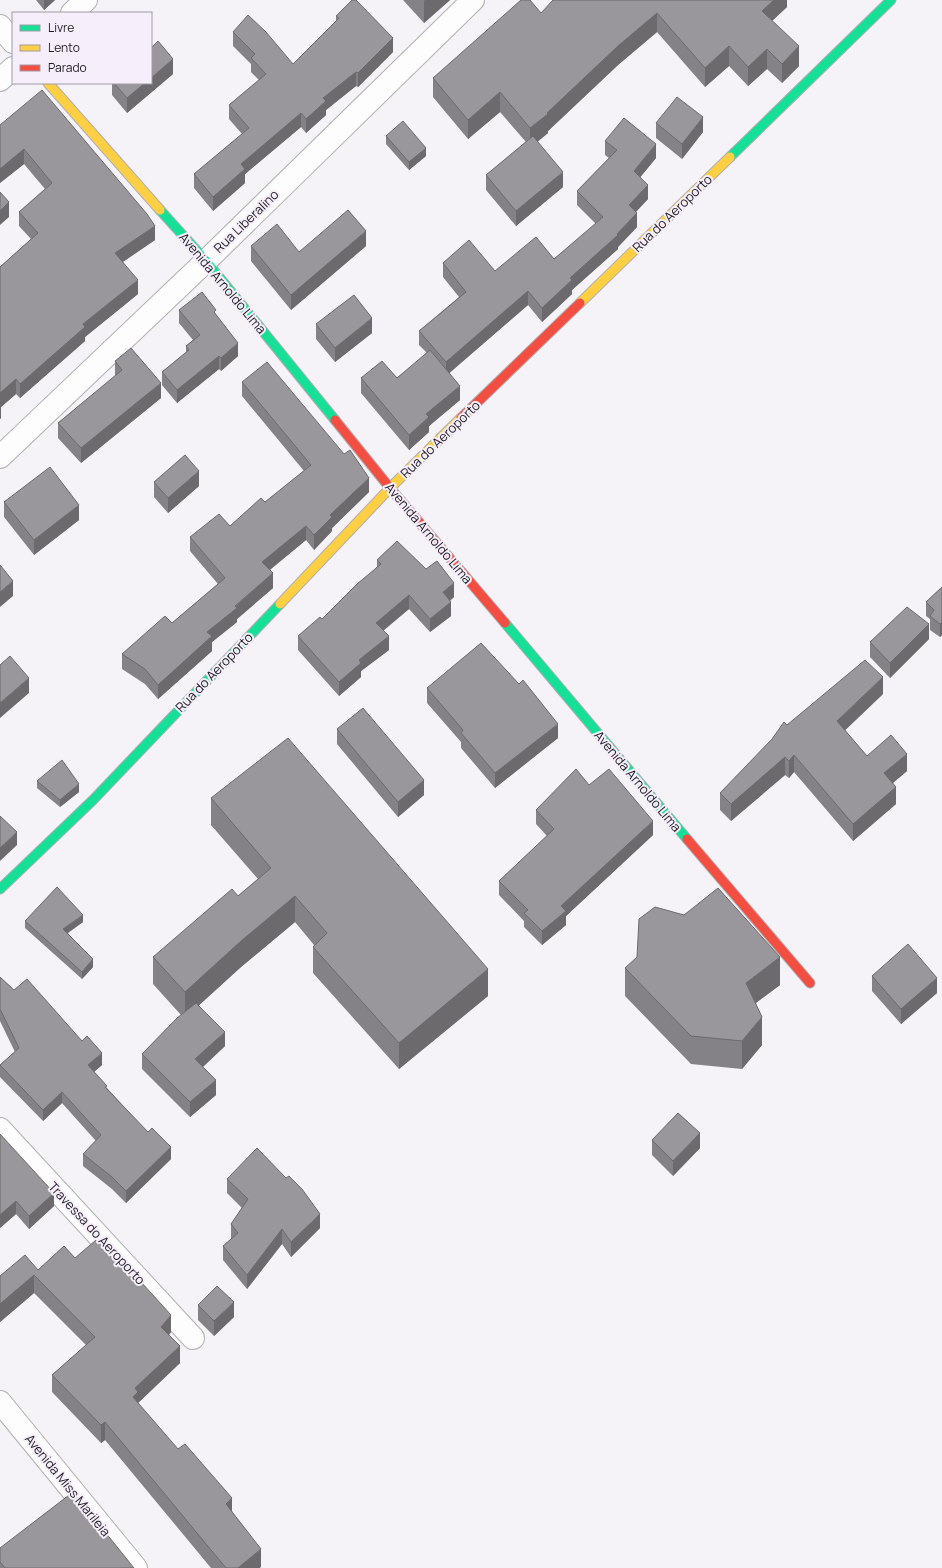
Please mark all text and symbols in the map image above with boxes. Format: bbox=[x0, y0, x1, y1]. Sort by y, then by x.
legend bbox=[12, 12, 152, 84]
text: Livre bbox=[48, 19, 74, 36]
text: Lento bbox=[48, 39, 80, 56]
text: Parado bbox=[48, 59, 87, 76]
street label: Rua do Aeroporto bbox=[628, 170, 716, 256]
street label: Rua Liberalino bbox=[210, 185, 283, 257]
street label: Avenida Arnoldo Lima bbox=[175, 229, 271, 337]
street label: Rua do Aeroporto bbox=[396, 396, 484, 482]
street label: Avenida Arnoldo Lima bbox=[381, 479, 477, 587]
street label: Rua do Aeroporto bbox=[171, 628, 257, 716]
street label: Avenida Arnoldo Lima bbox=[590, 727, 686, 835]
street label: Travessa do Aeroporto bbox=[44, 1178, 150, 1289]
street label: Avenida Miss Marileia bbox=[21, 1430, 115, 1540]

